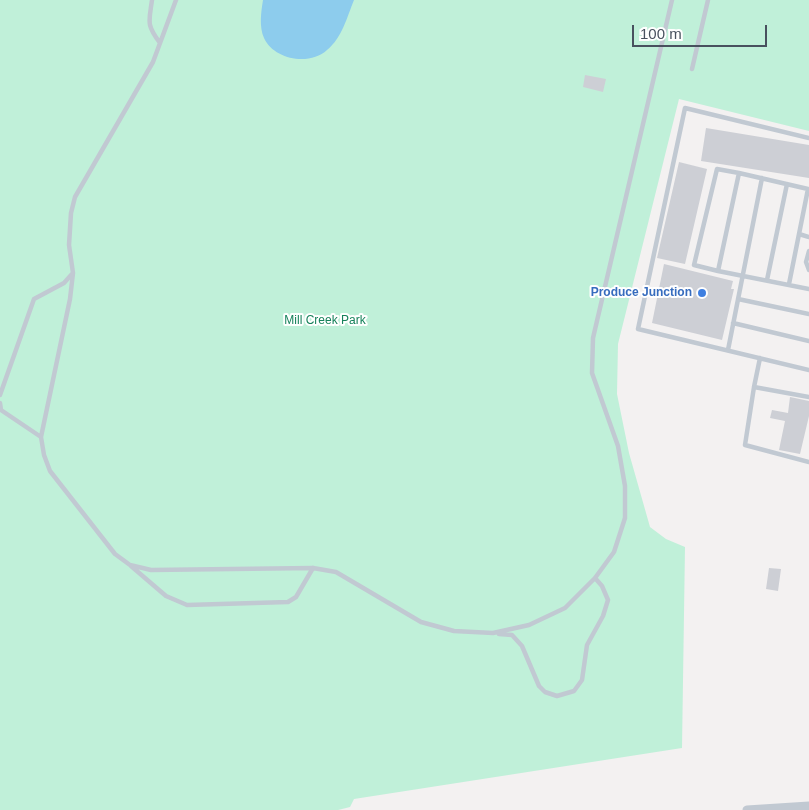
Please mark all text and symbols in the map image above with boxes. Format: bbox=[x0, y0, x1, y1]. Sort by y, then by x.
scale bar bbox=[634, 15, 769, 47]
text: 100 m bbox=[640, 25, 682, 42]
place label: Produce Junction bbox=[591, 286, 692, 300]
marker: Produce Junction bbox=[696, 287, 708, 299]
park label: Mill Creek Park bbox=[284, 314, 366, 328]

